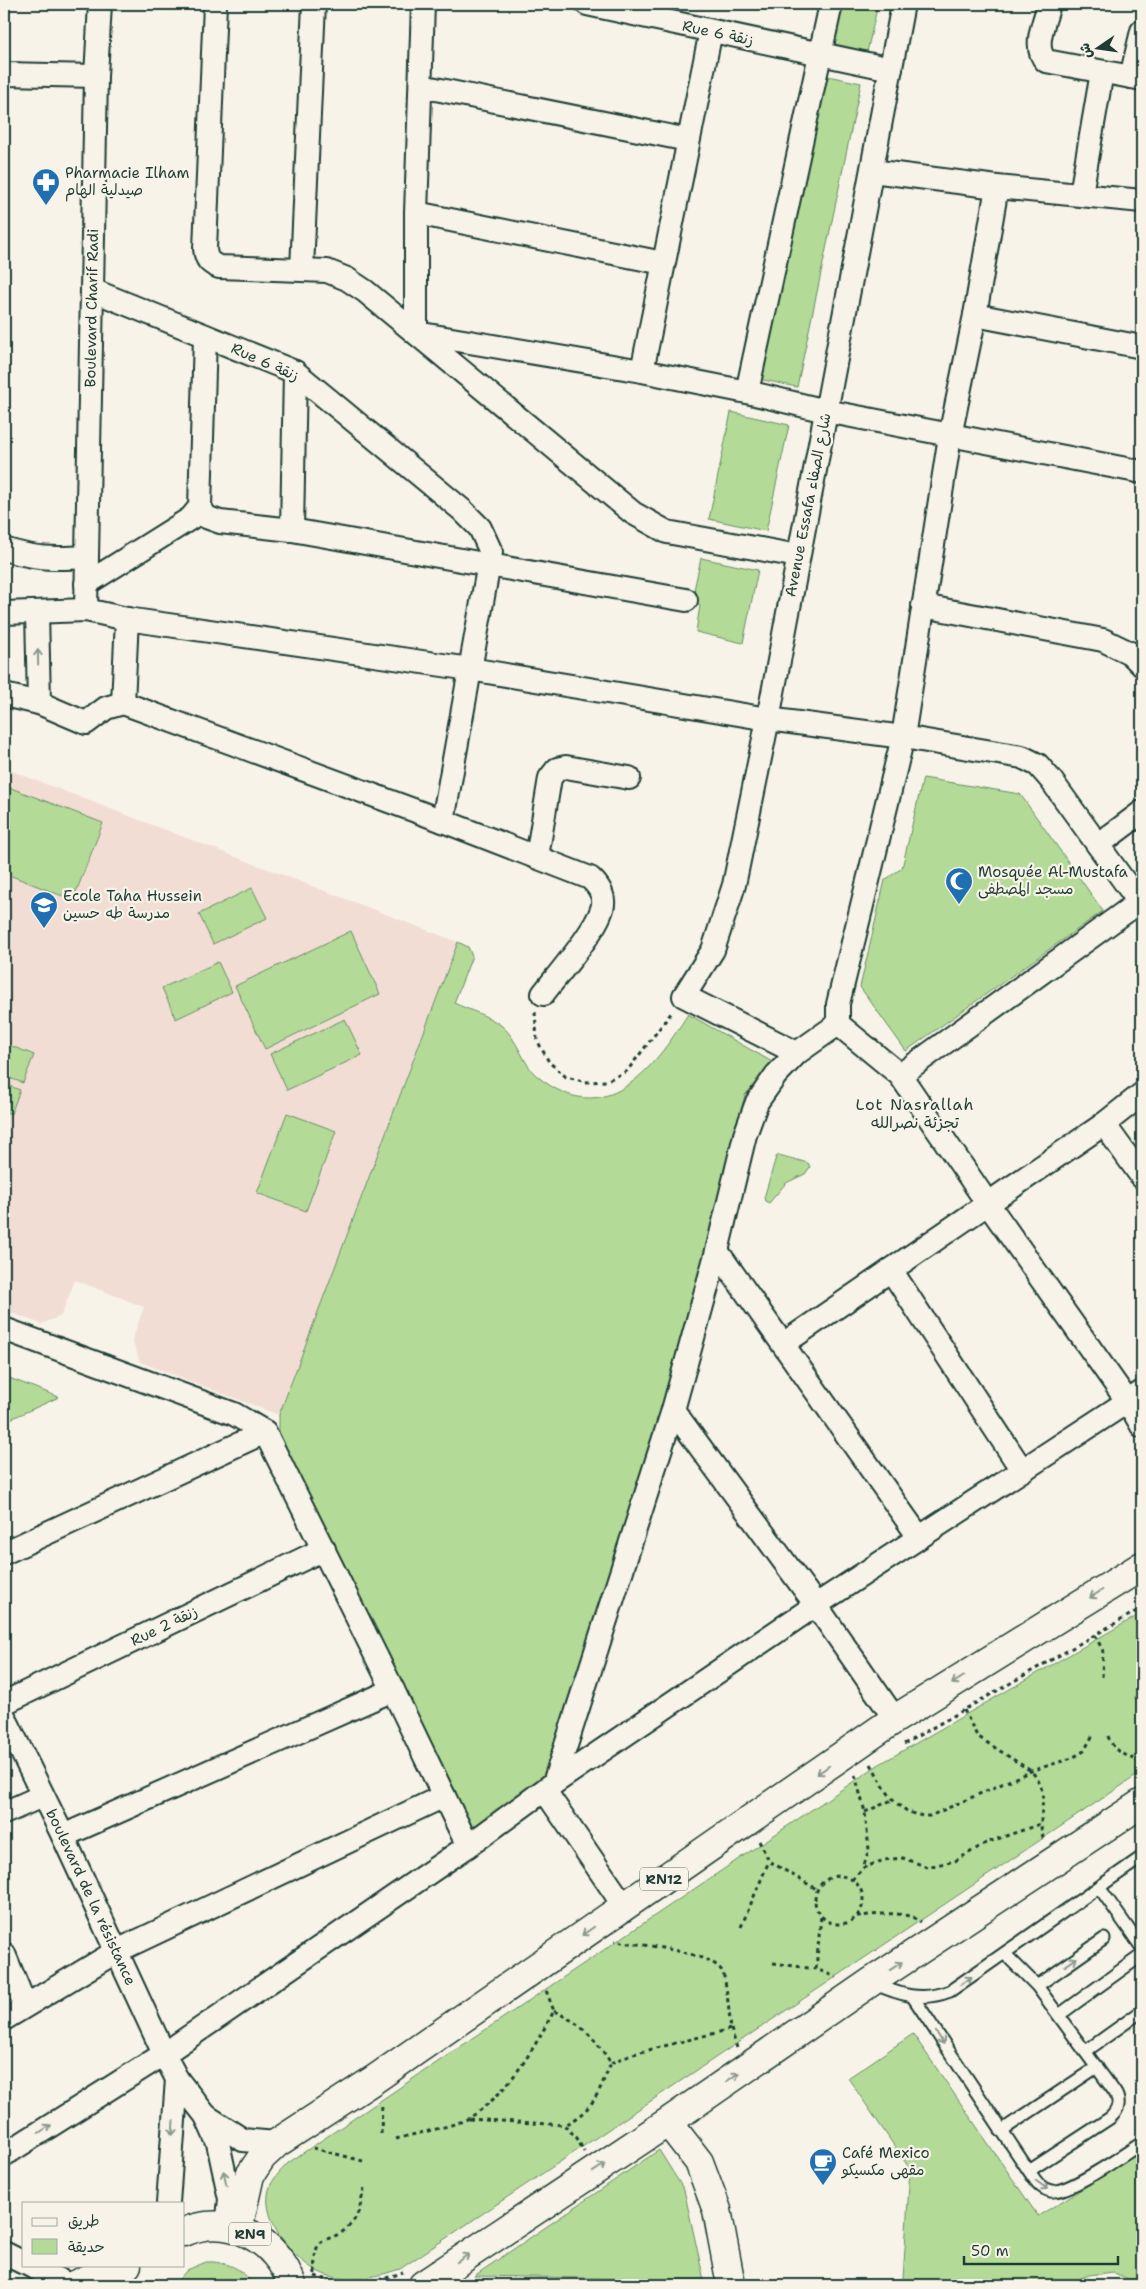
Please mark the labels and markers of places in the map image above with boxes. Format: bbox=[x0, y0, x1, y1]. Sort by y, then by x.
place label: Pharmacie Ilham صيدلية الهام bbox=[65, 163, 189, 202]
pharmacy icon: Pharmacie Ilham صيدلية الهام bbox=[31, 167, 61, 206]
place label: Mosquée Al-Mustafa مسجد المصطفى bbox=[978, 862, 1129, 899]
mosque icon: Mosquée Al-Mustafa مسجد المصطفى bbox=[944, 866, 974, 905]
place label: Ecole Taha Hussein مدرسة طه حسين bbox=[63, 886, 202, 923]
school or university icon: Ecole Taha Hussein مدرسة طه حسين bbox=[29, 890, 59, 929]
place label: Café Mexico مقهى مكسيكو bbox=[841, 2143, 930, 2180]
cafe icon: Café Mexico مقهى مكسيكو bbox=[808, 2147, 838, 2186]

